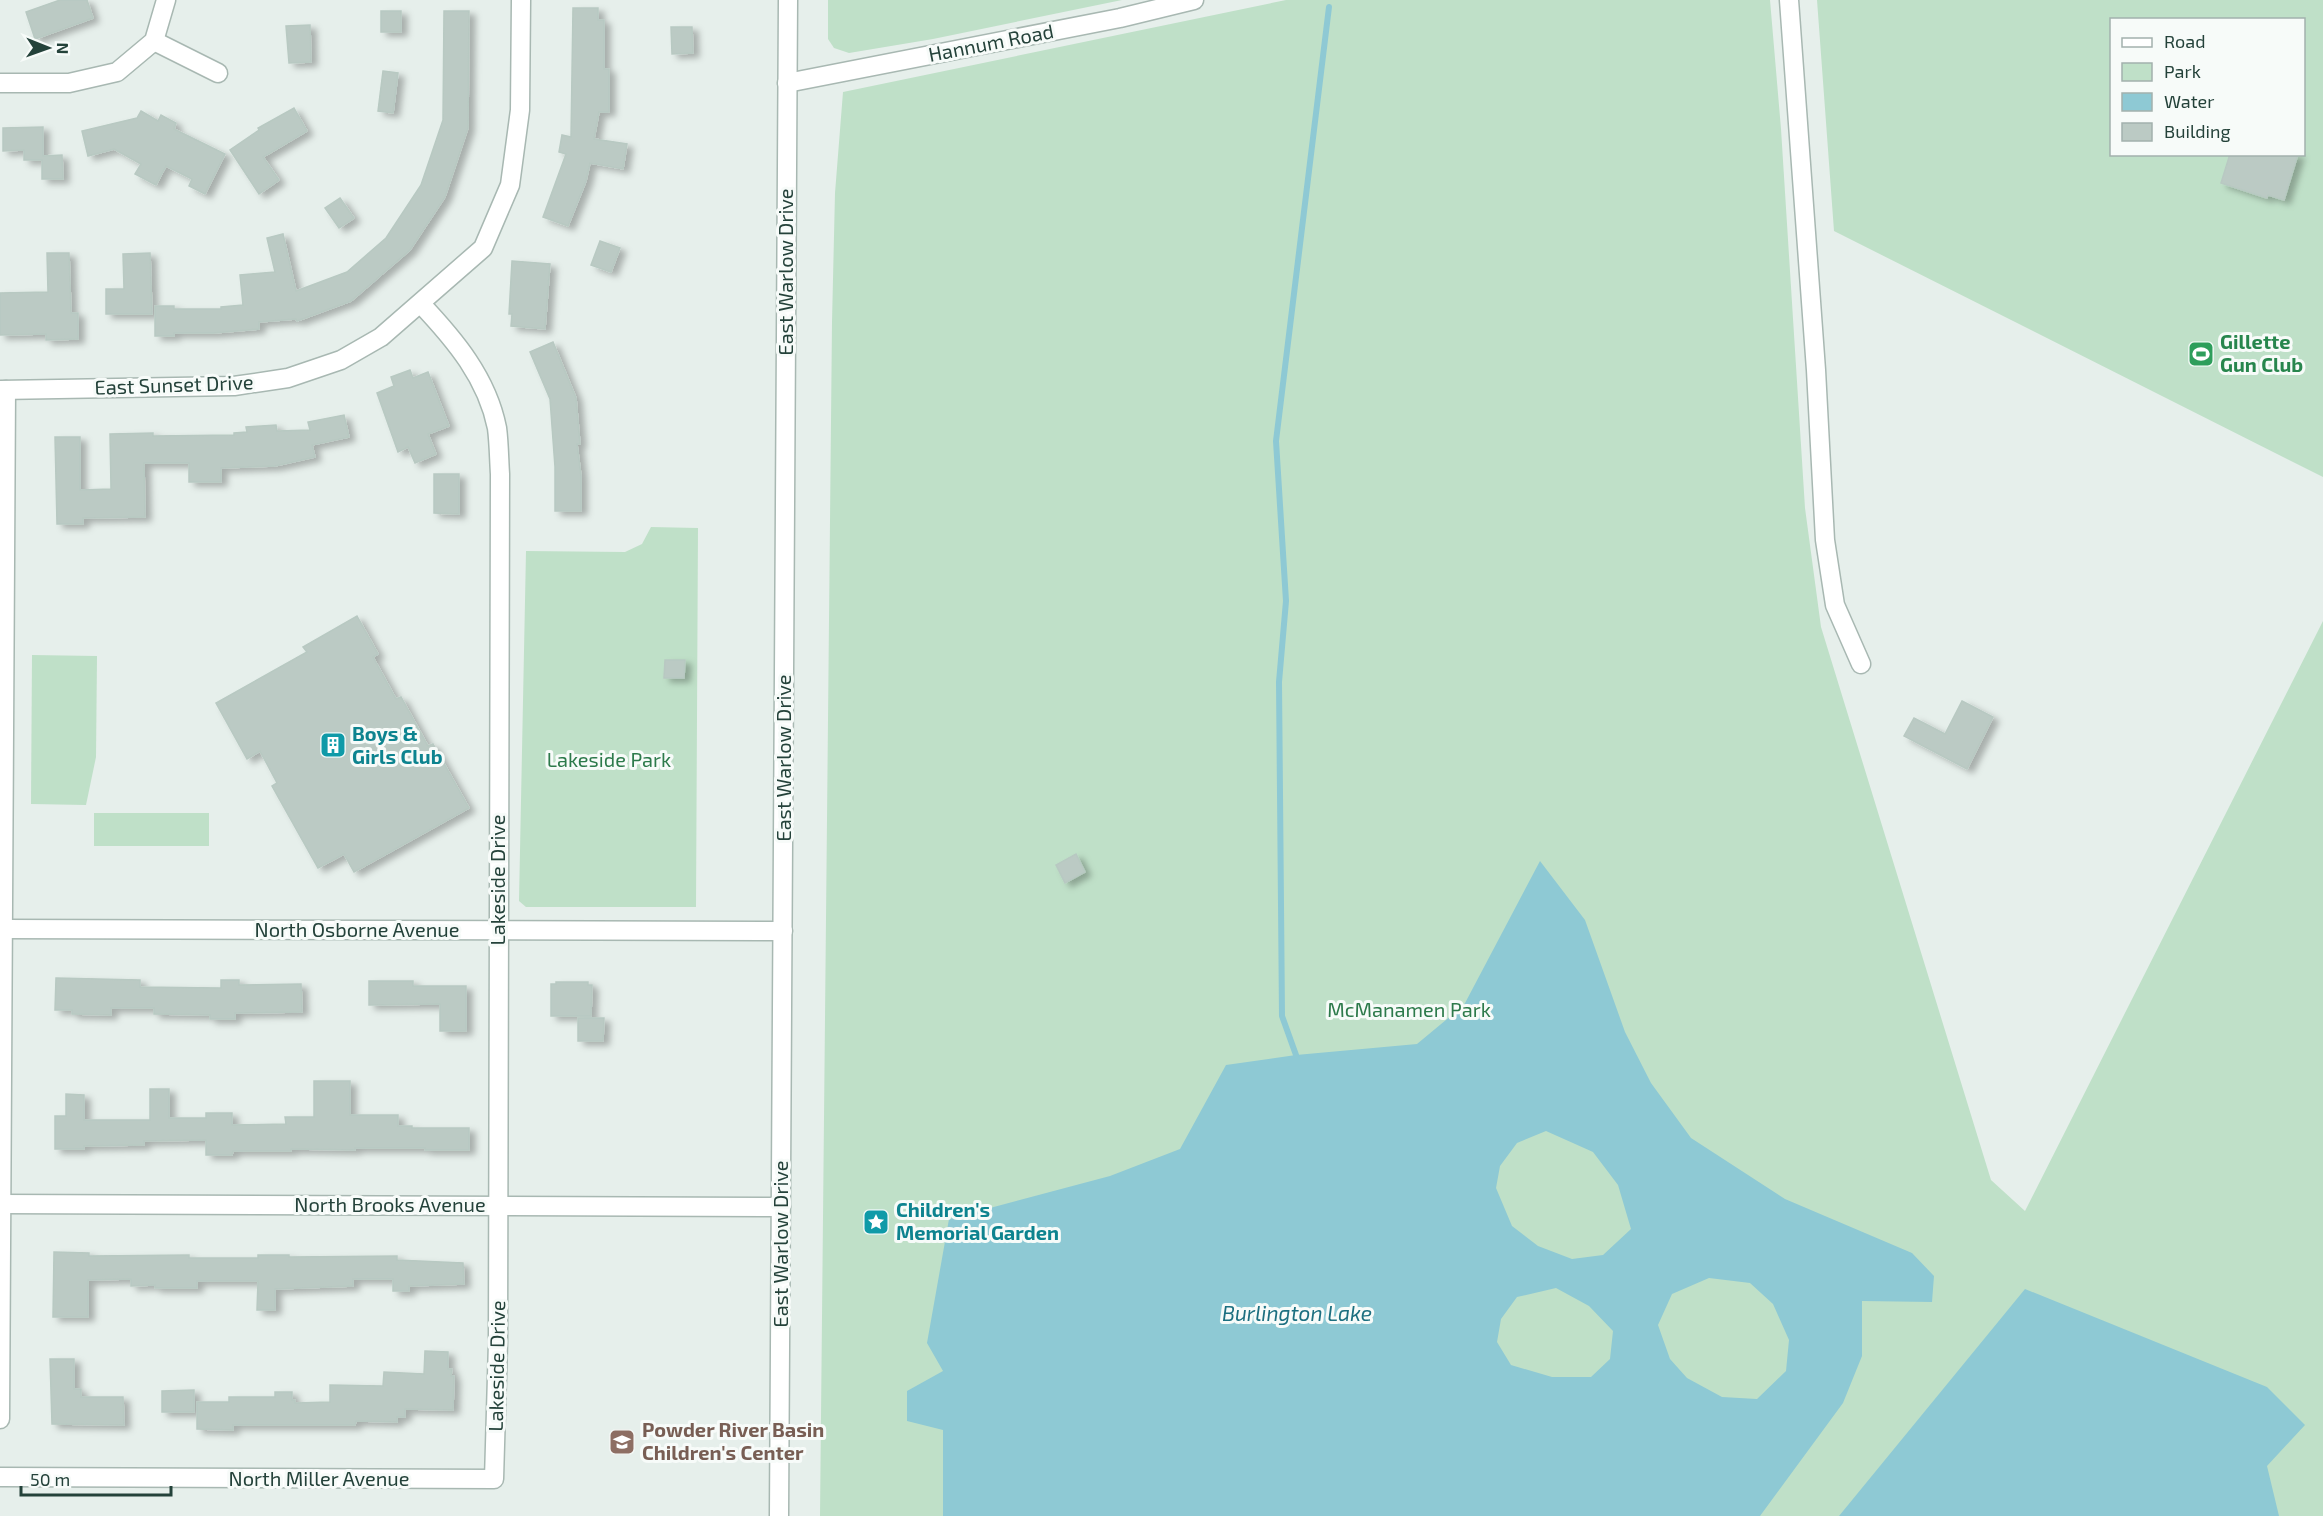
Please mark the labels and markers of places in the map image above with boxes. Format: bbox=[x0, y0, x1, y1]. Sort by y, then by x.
place label: Gillette Gun Club bbox=[2220, 329, 2303, 376]
sports icon: Gillette Gun Club bbox=[2186, 339, 2216, 369]
place label: Boys & Girls Club bbox=[352, 721, 443, 768]
building icon: Boys & Girls Club bbox=[318, 730, 348, 760]
place label: Children's Memorial Garden bbox=[896, 1197, 1059, 1244]
place icon: Children's Memorial Garden bbox=[861, 1207, 891, 1237]
place label: Powder River Basin Children's Center bbox=[642, 1417, 824, 1464]
school or university icon: Powder River Basin Children's Center bbox=[607, 1427, 637, 1457]

